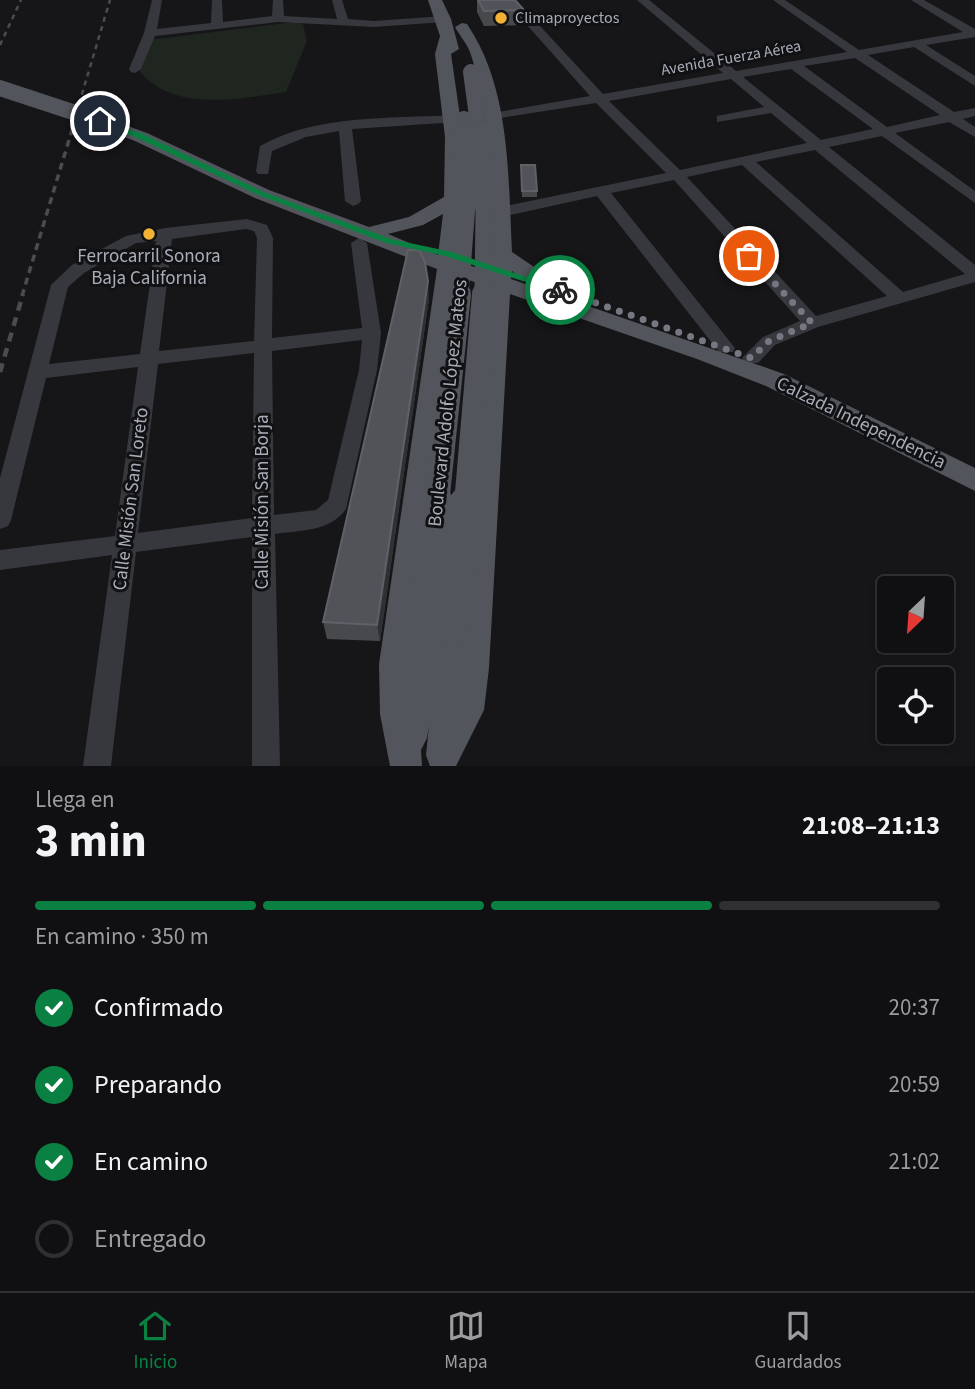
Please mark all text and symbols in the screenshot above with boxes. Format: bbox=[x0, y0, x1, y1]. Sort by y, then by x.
place label: Climaproyectos bbox=[515, 7, 620, 29]
marker: Climaproyectos bbox=[493, 10, 509, 26]
street label: Avenida Fuerza Aérea bbox=[659, 35, 803, 81]
pin bbox=[70, 91, 130, 151]
icon: home bbox=[81, 102, 119, 140]
marker: Ferrocarril Sonora Baja California bbox=[141, 226, 157, 242]
pin bbox=[719, 226, 779, 286]
icon: bag bbox=[730, 237, 768, 275]
place label: Ferrocarril Sonora Baja California bbox=[77, 243, 221, 292]
courier bbox=[525, 255, 595, 325]
icon: bike bbox=[541, 271, 579, 309]
street label: Boulevard Adolfo López Mateos bbox=[422, 278, 474, 528]
street label: Calzada Independencia bbox=[772, 370, 950, 476]
street label: Calle Misión San Loreto bbox=[106, 406, 156, 592]
street label: Calle Misión San Borja bbox=[249, 414, 276, 590]
north arrow bbox=[877, 576, 954, 653]
map controls bbox=[877, 576, 954, 744]
button: locate bbox=[877, 667, 954, 744]
text: Llega en bbox=[35, 783, 115, 816]
text: 21:08–21:13 bbox=[802, 807, 940, 844]
text: 3 min bbox=[35, 809, 147, 874]
text: En camino · 350 m bbox=[35, 920, 209, 953]
icon: check bbox=[35, 989, 73, 1027]
text: Confirmado bbox=[94, 989, 223, 1026]
text: 20:37 bbox=[889, 991, 940, 1024]
icon: check bbox=[35, 1066, 73, 1104]
text: Preparando bbox=[94, 1066, 222, 1103]
text: 20:59 bbox=[889, 1068, 940, 1101]
icon: check bbox=[35, 1143, 73, 1181]
text: En camino bbox=[94, 1143, 208, 1180]
text: 21:02 bbox=[889, 1145, 940, 1178]
text: Entregado bbox=[94, 1220, 206, 1257]
tab: Inicio bbox=[134, 1307, 177, 1376]
tab: Mapa bbox=[444, 1307, 488, 1376]
tab: Guardados bbox=[755, 1307, 841, 1376]

